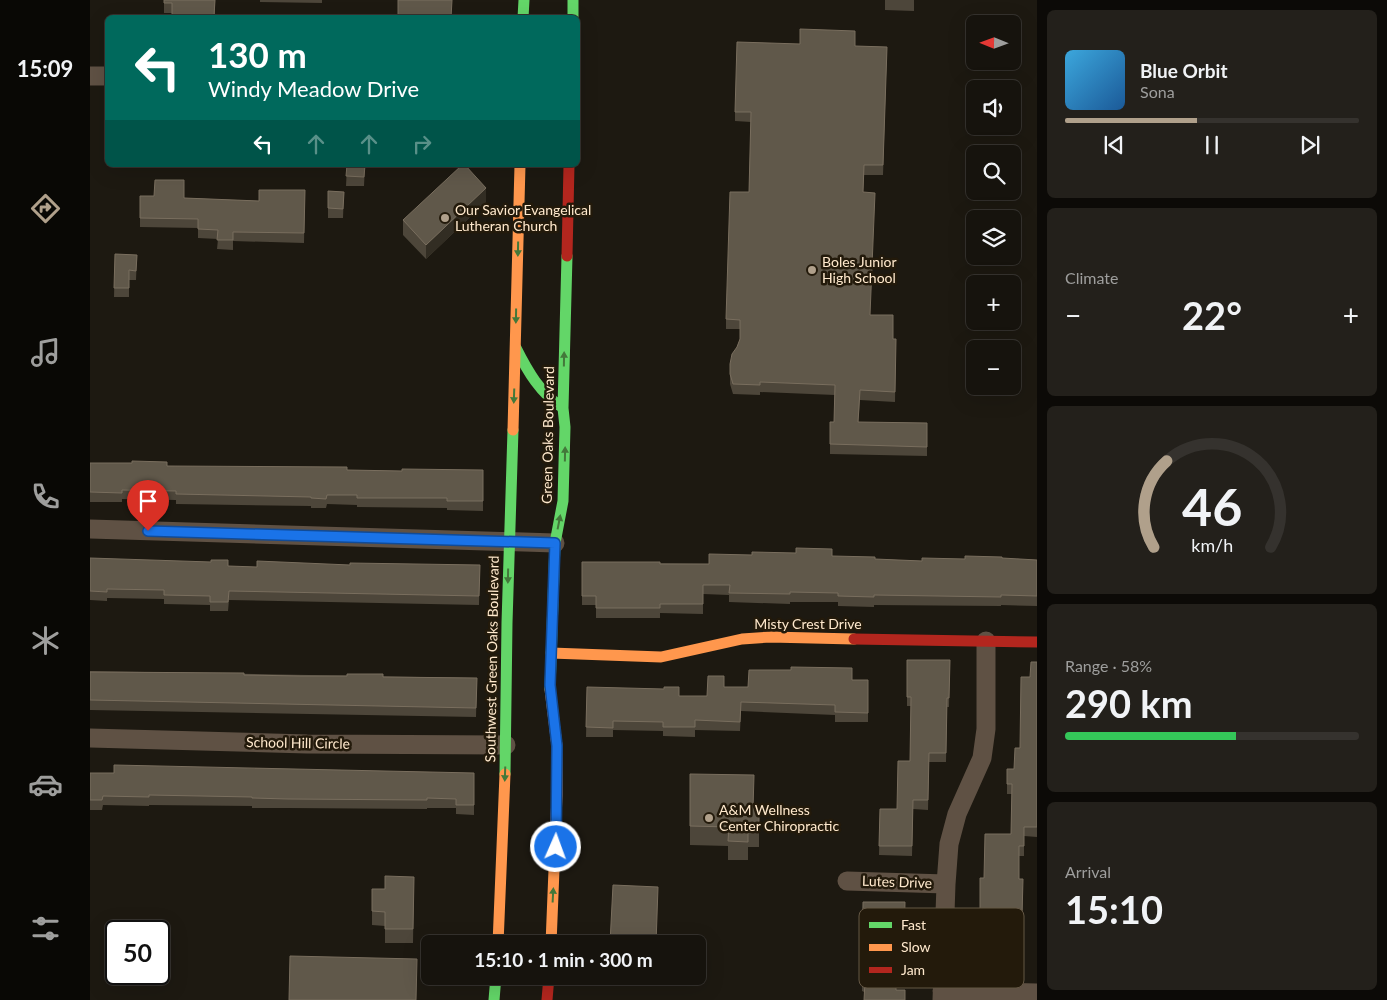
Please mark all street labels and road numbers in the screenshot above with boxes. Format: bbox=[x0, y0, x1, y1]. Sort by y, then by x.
street label: Green Oaks Boulevard bbox=[538, 366, 557, 504]
street label: Southwest Green Oaks Boulevard bbox=[481, 555, 502, 763]
street label: Misty Crest Drive bbox=[754, 615, 862, 632]
street label: School Hill Circle bbox=[246, 733, 350, 752]
street label: Lutes Drive bbox=[862, 872, 932, 891]

